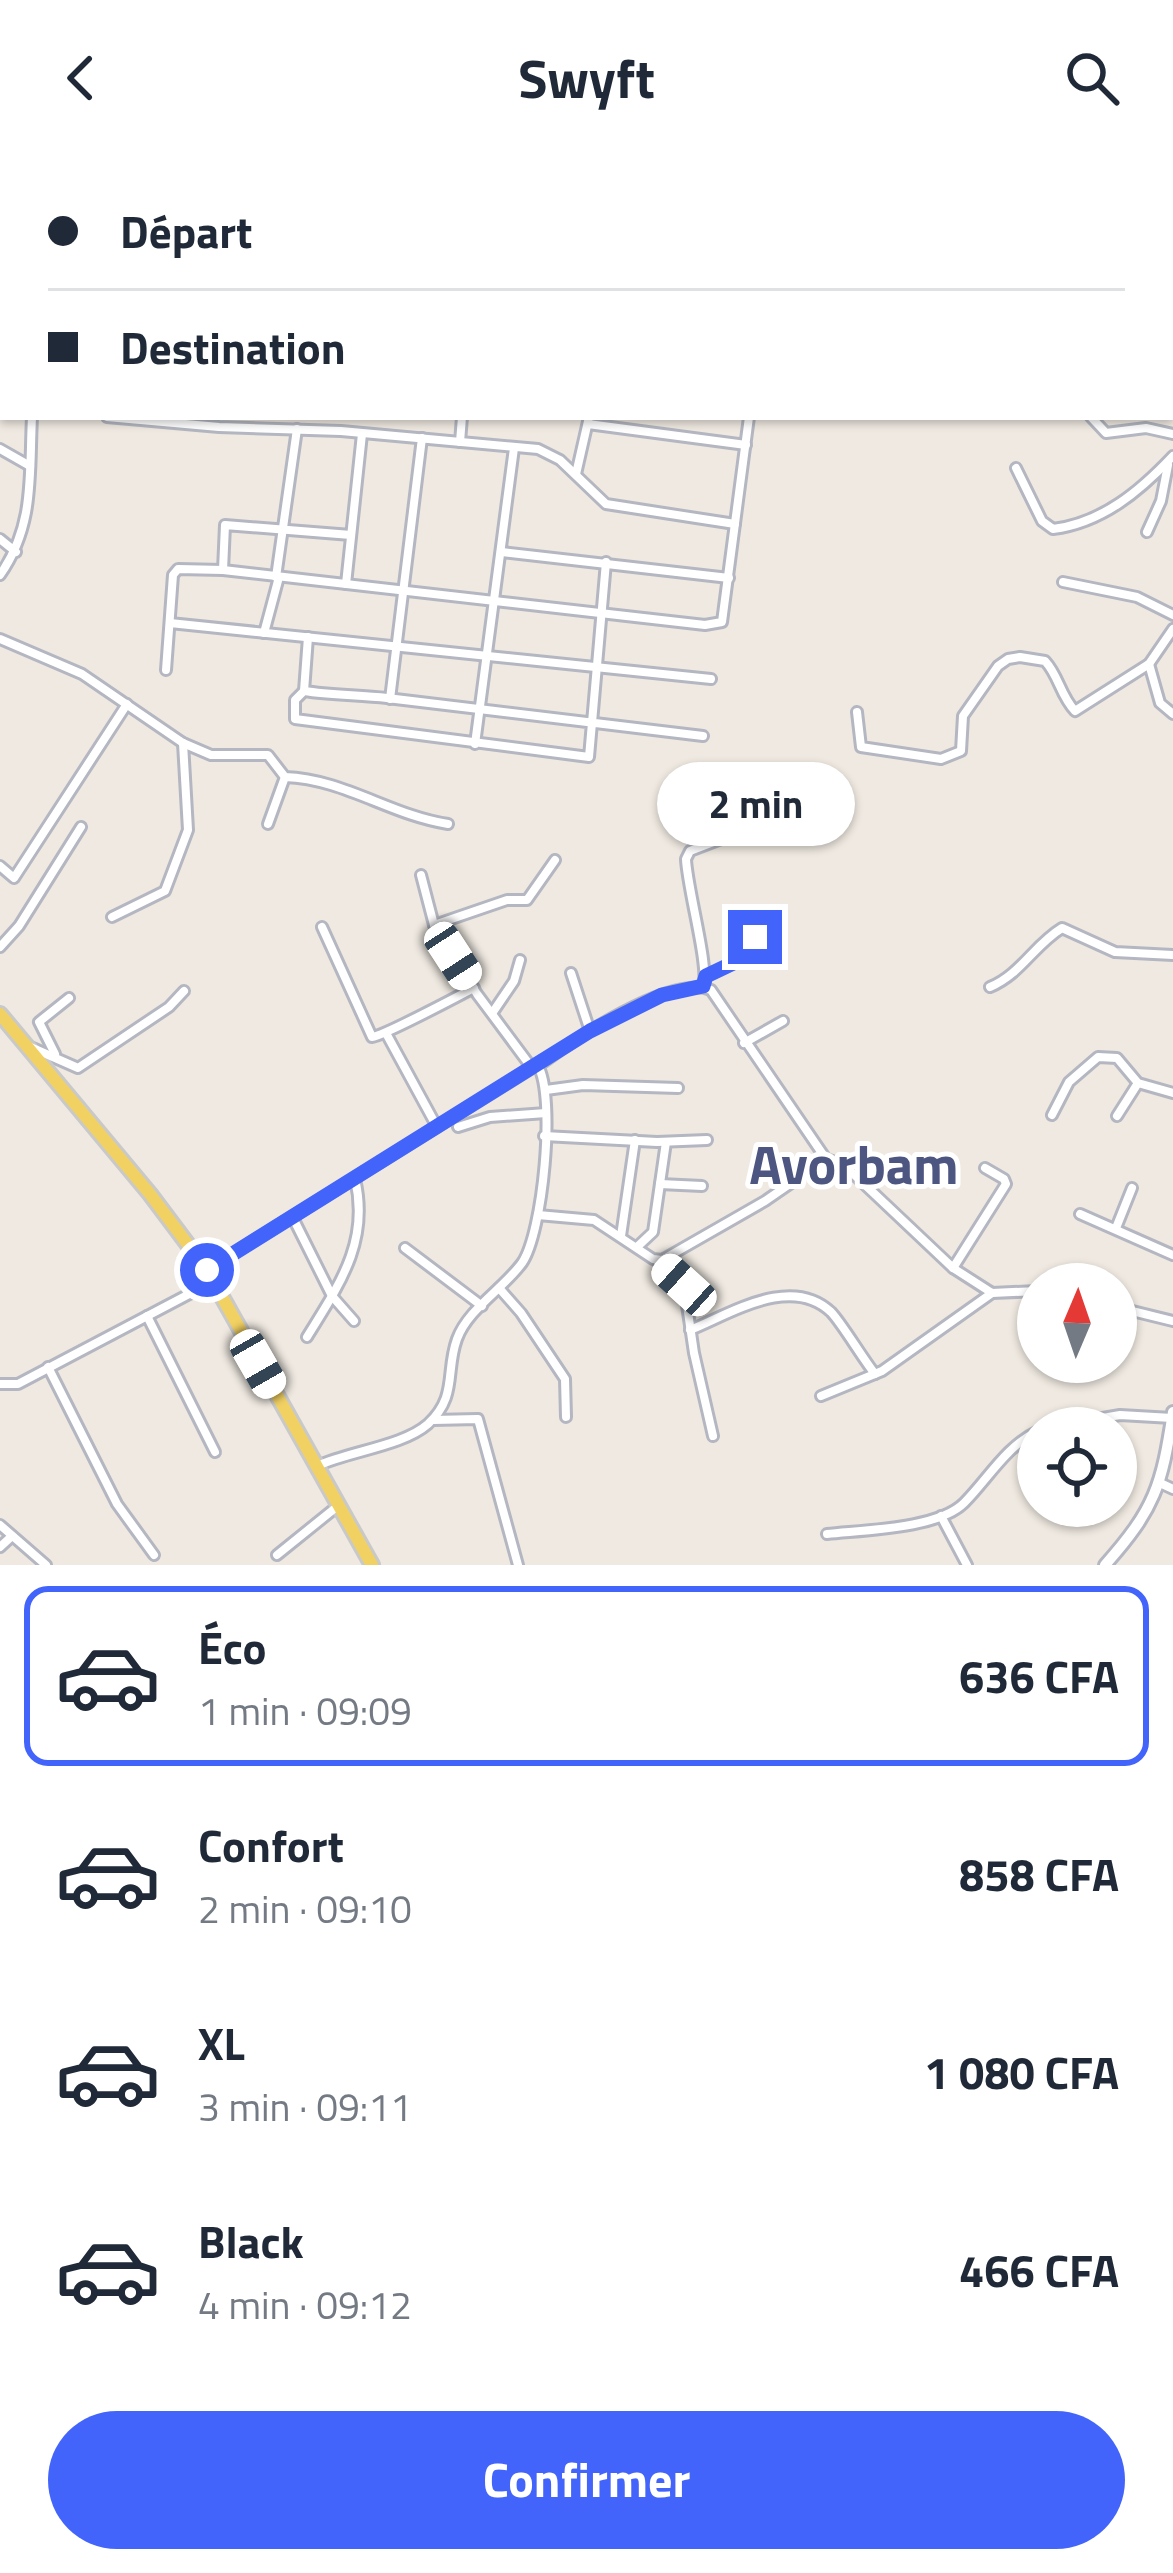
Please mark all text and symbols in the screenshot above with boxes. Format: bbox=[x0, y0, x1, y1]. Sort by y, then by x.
text: Swyft bbox=[518, 37, 655, 119]
icon: back bbox=[48, 45, 114, 111]
icon: search bbox=[1059, 45, 1125, 111]
text: Départ bbox=[120, 197, 252, 265]
text: Destination bbox=[120, 313, 346, 381]
callout: 2 min bbox=[656, 763, 854, 847]
text: 2 min bbox=[709, 774, 803, 833]
route end bbox=[728, 910, 782, 964]
car bbox=[418, 916, 488, 996]
district label: Avorbam bbox=[749, 1123, 959, 1205]
route start bbox=[180, 1243, 234, 1297]
car bbox=[645, 1248, 723, 1322]
north arrow bbox=[1017, 1263, 1137, 1383]
map controls bbox=[1017, 1263, 1137, 1527]
car bbox=[224, 1324, 292, 1404]
button: locate bbox=[1017, 1407, 1137, 1527]
text: Éco bbox=[198, 1613, 267, 1681]
icon: car bbox=[54, 1622, 162, 1730]
text: 636 CFA bbox=[959, 1642, 1119, 1710]
text: 1 min · 09:09 bbox=[198, 1681, 412, 1740]
text: Confort bbox=[198, 1811, 344, 1879]
icon: car bbox=[54, 1820, 162, 1928]
text: 858 CFA bbox=[959, 1840, 1119, 1908]
text: 2 min · 09:10 bbox=[198, 1879, 412, 1938]
text: XL bbox=[198, 2009, 245, 2077]
icon: car bbox=[54, 2018, 162, 2126]
text: 1 080 CFA bbox=[924, 2038, 1119, 2106]
text: 3 min · 09:11 bbox=[198, 2077, 412, 2136]
text: Black bbox=[198, 2207, 304, 2275]
icon: car bbox=[54, 2216, 162, 2324]
text: 466 CFA bbox=[959, 2236, 1119, 2304]
text: 4 min · 09:12 bbox=[198, 2275, 412, 2334]
button: Confirmer bbox=[48, 2411, 1125, 2549]

